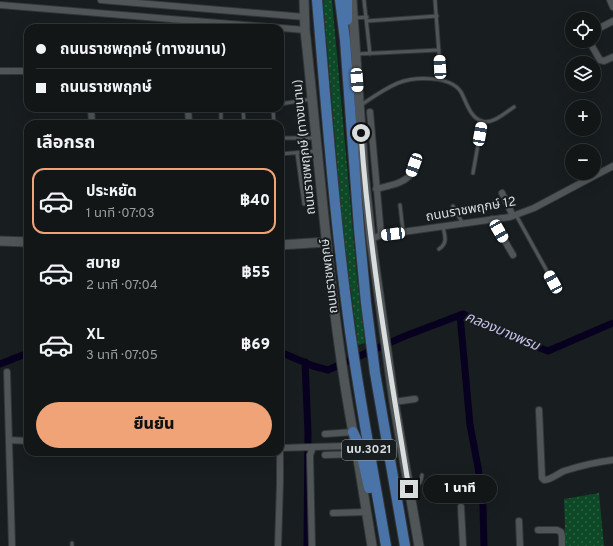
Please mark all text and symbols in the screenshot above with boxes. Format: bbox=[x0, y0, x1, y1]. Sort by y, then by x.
map controls bbox=[565, 12, 601, 180]
button: locate bbox=[565, 12, 601, 48]
text: ถนนราชพฤกษ์ (ทางขนาน) bbox=[60, 41, 226, 60]
car bbox=[433, 55, 447, 79]
button: layers bbox=[565, 56, 601, 92]
car bbox=[350, 68, 364, 92]
text: ถนนราชพฤกษ์ bbox=[60, 79, 152, 98]
street label: ถนนราชพฤกษ์ (ทางขนาน) bbox=[290, 79, 320, 215]
button: + bbox=[565, 100, 601, 136]
car bbox=[472, 121, 488, 147]
route start bbox=[352, 124, 370, 142]
text: เลือกรถ bbox=[36, 132, 95, 155]
button: − bbox=[565, 144, 601, 180]
car bbox=[404, 152, 424, 178]
icon: car bbox=[38, 183, 74, 219]
text: ประหยัด bbox=[86, 183, 137, 202]
text: ฿40 bbox=[240, 192, 270, 211]
street label: ถนนราชพฤกษ์ 12 bbox=[425, 194, 517, 226]
text: 1 นาที · 07:03 bbox=[86, 206, 155, 222]
car bbox=[488, 218, 510, 244]
car bbox=[380, 227, 406, 241]
street label: ถนนราชพฤกษ์ bbox=[317, 238, 343, 314]
icon: car bbox=[38, 255, 74, 291]
text: สบาย bbox=[86, 255, 120, 274]
text: ฿55 bbox=[241, 264, 270, 283]
car bbox=[542, 269, 564, 295]
text: 2 นาที · 07:04 bbox=[86, 278, 158, 294]
water label: คลองบางพรม bbox=[462, 309, 543, 356]
text: XL bbox=[86, 326, 104, 345]
icon: car bbox=[38, 327, 74, 363]
text: ฿69 bbox=[241, 336, 270, 355]
text: 3 นาที · 07:05 bbox=[86, 348, 158, 364]
button: ยืนยัน bbox=[36, 402, 272, 448]
road number: นบ.3021 bbox=[342, 440, 396, 460]
callout: 1 นาที bbox=[423, 475, 497, 503]
route end bbox=[400, 480, 418, 498]
text: 1 นาที bbox=[444, 481, 476, 497]

